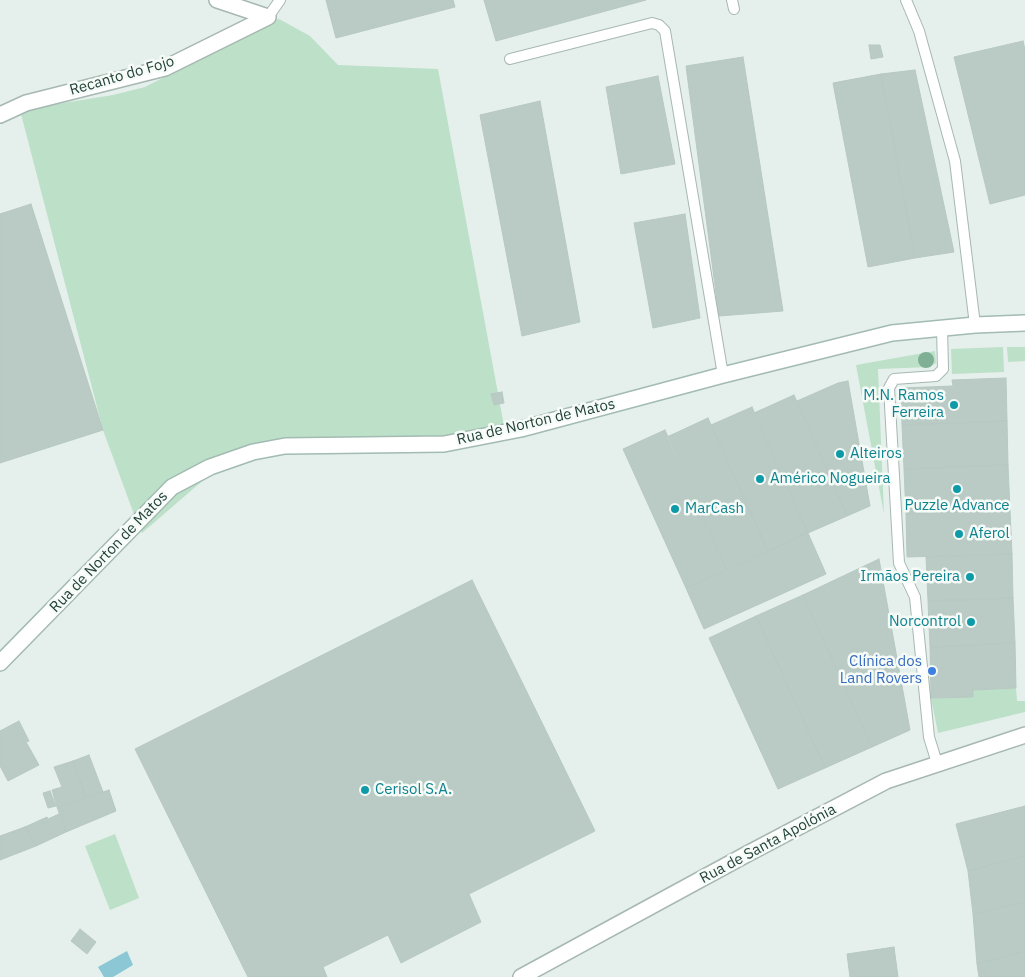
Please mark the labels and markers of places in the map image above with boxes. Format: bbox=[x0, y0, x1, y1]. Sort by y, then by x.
place label: M.N. Ramos Ferreira bbox=[863, 387, 944, 422]
marker: M.N. Ramos Ferreira bbox=[948, 399, 960, 411]
place label: Alteiros bbox=[850, 445, 902, 463]
marker: Alteiros bbox=[834, 448, 846, 460]
place label: Américo Nogueira bbox=[770, 470, 890, 488]
marker: Américo Nogueira bbox=[754, 473, 766, 485]
marker: Puzzle Advance bbox=[951, 483, 963, 495]
place label: Puzzle Advance bbox=[904, 497, 1010, 515]
place label: MarCash bbox=[685, 500, 744, 518]
marker: MarCash bbox=[669, 503, 681, 515]
place label: Aferol bbox=[969, 525, 1010, 543]
marker: Aferol bbox=[953, 528, 965, 540]
place label: Irmãos Pereira bbox=[860, 568, 960, 586]
marker: Irmãos Pereira bbox=[964, 571, 976, 583]
place label: Norcontrol bbox=[889, 613, 961, 631]
marker: Norcontrol bbox=[965, 616, 977, 628]
place label: Clínica dos Land Rovers bbox=[840, 653, 922, 688]
marker: Clínica dos Land Rovers bbox=[926, 665, 938, 677]
place label: Cerisol S.A. bbox=[375, 781, 452, 799]
marker: Cerisol S.A. bbox=[359, 784, 371, 796]

